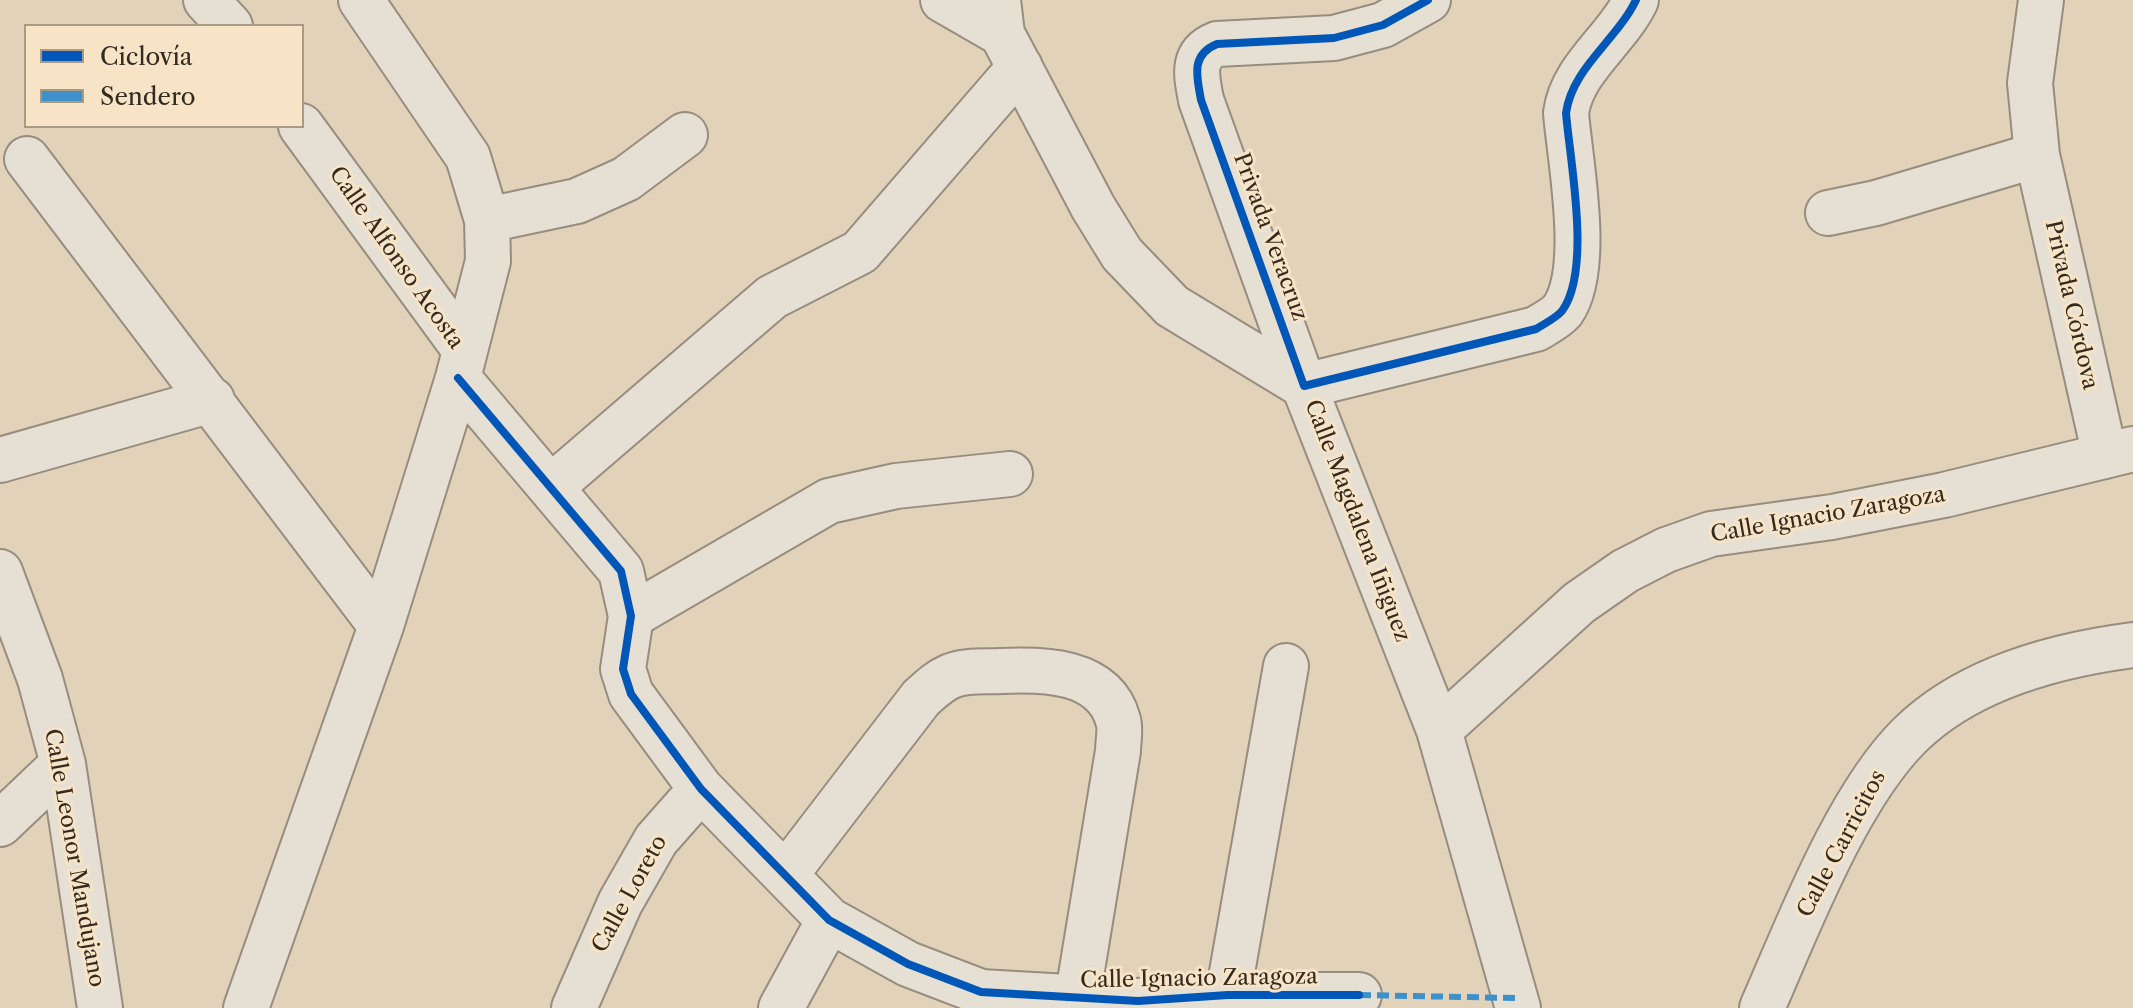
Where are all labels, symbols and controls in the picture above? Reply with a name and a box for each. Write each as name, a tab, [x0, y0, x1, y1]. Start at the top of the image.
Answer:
legend	[24, 24, 304, 128]
text: Ciclovía	[100, 42, 193, 71]
text: Sendero	[100, 82, 195, 111]
street label: Privada Veracruz	[1227, 149, 1313, 325]
street label: Calle Alfonso Acosta	[323, 162, 469, 354]
street label: Privada Córdova	[2039, 218, 2103, 392]
street label: Calle Magdalena Iñiguez	[1299, 396, 1415, 646]
street label: Calle Ignacio Zaragoza	[1709, 481, 1947, 549]
street label: Calle Leonor Mandujano	[38, 727, 110, 989]
street label: Calle Carricitos	[1792, 766, 1892, 922]
street label: Calle Loreto	[587, 831, 673, 957]
street label: Calle Ignacio Zaragoza	[1080, 964, 1318, 994]

